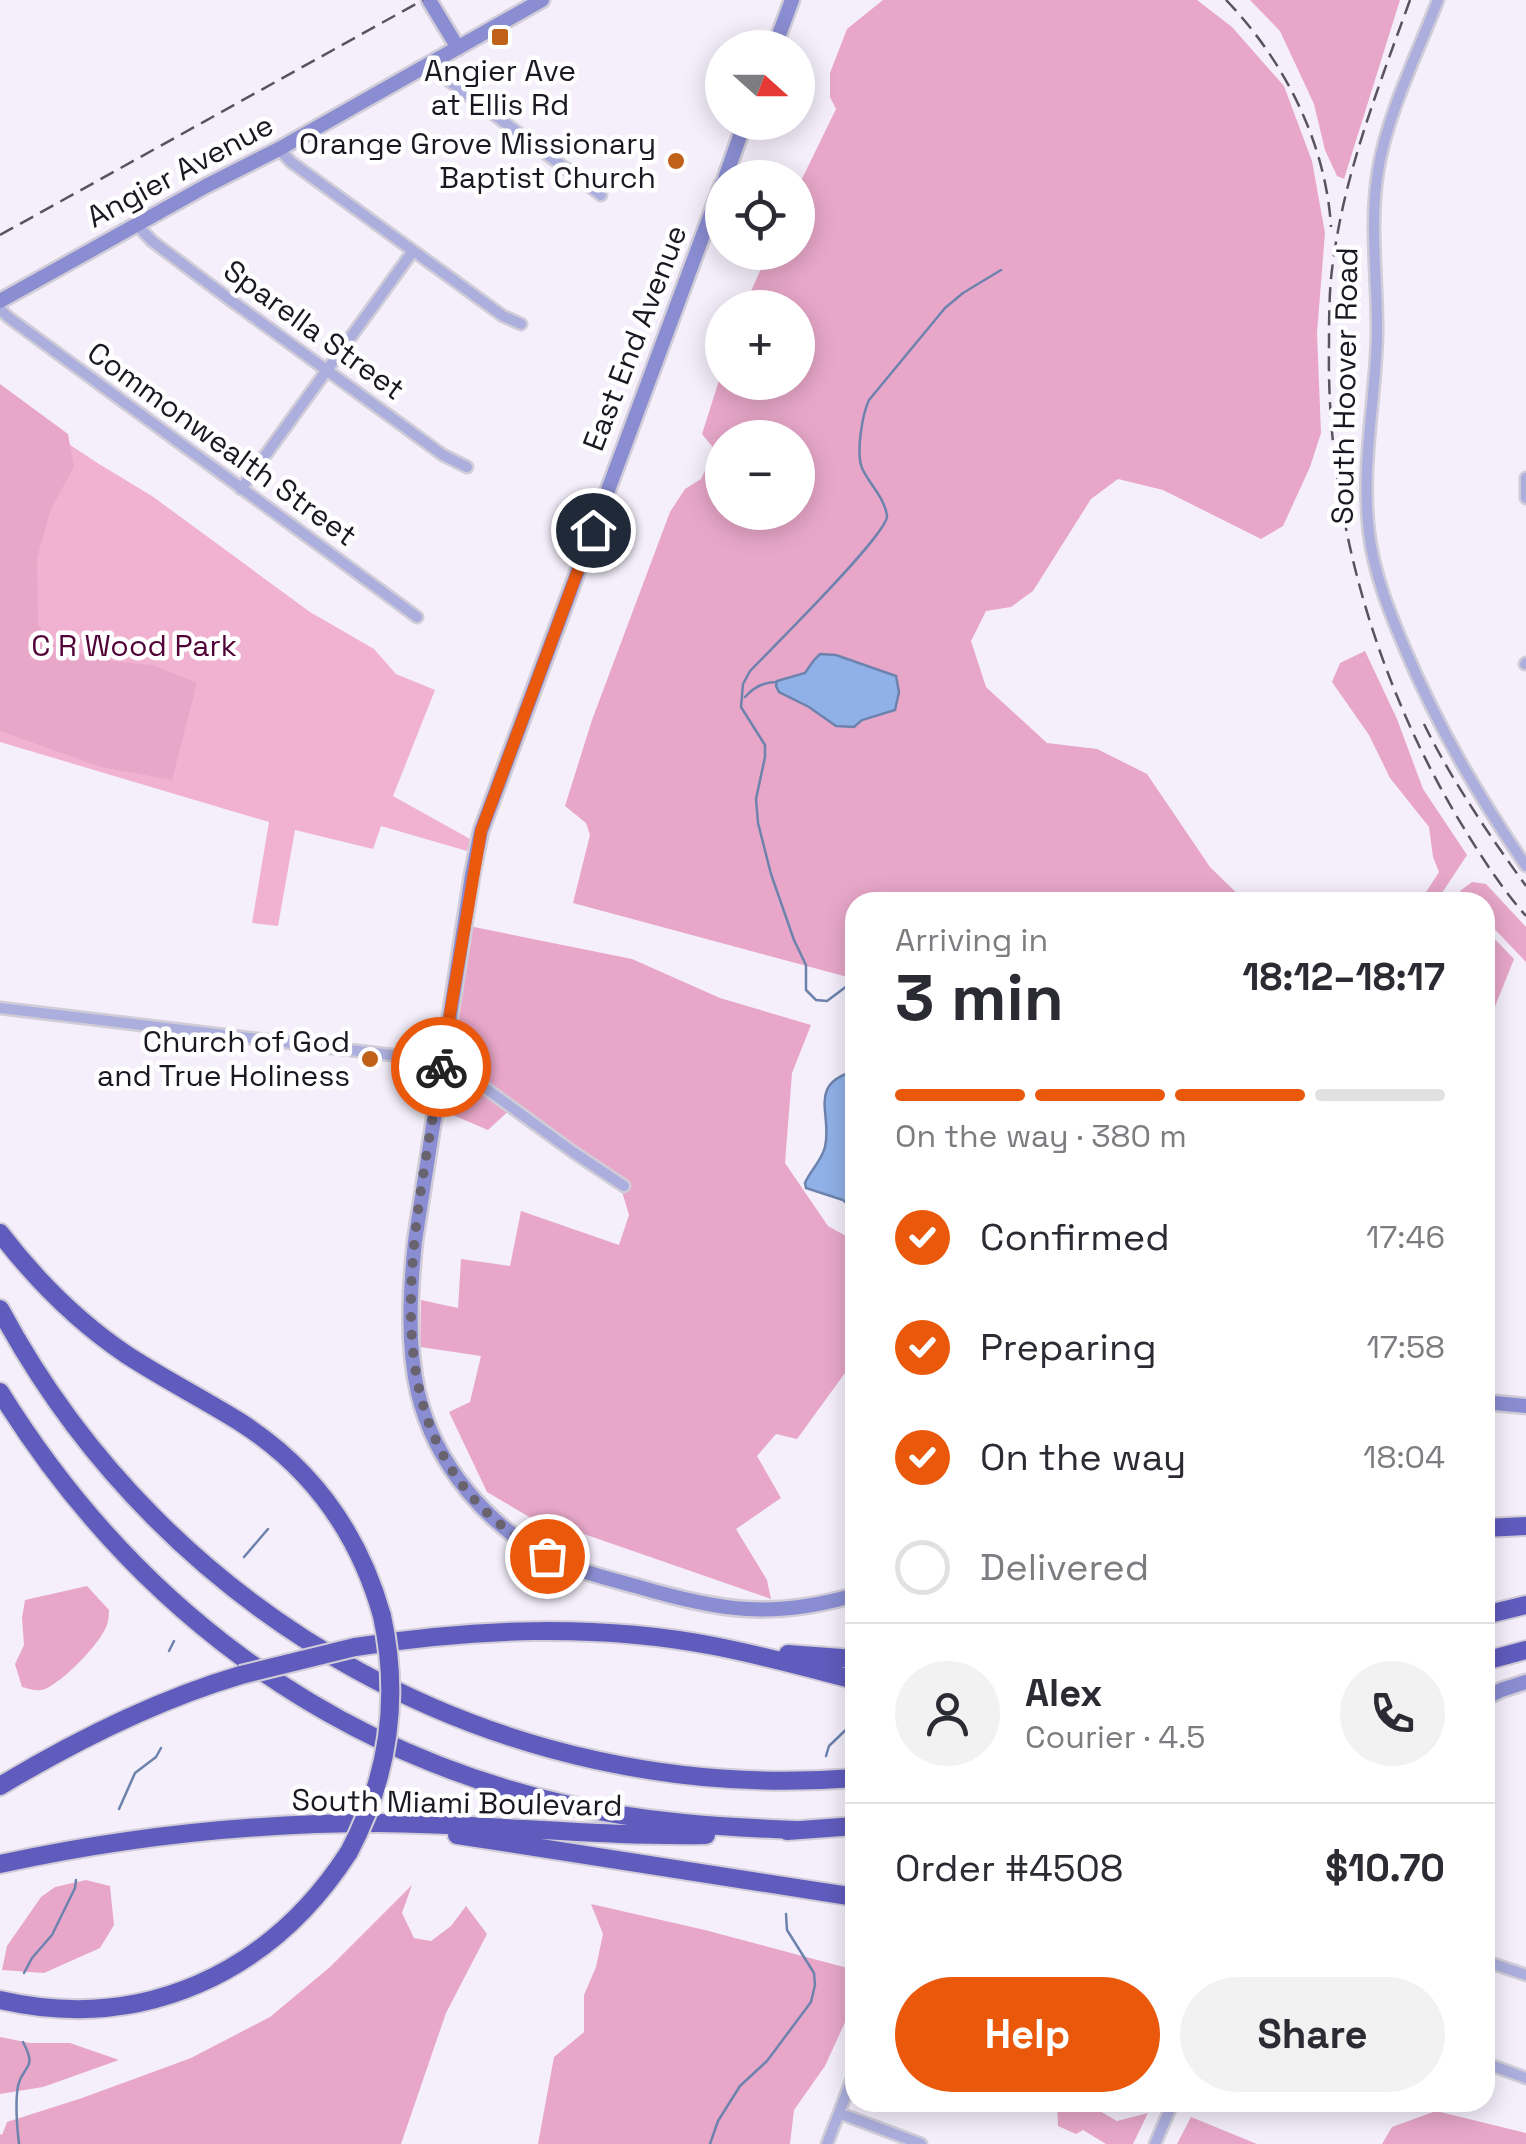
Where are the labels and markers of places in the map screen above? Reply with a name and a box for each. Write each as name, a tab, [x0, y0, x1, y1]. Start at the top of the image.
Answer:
marker: Angier Ave at Ellis Rd	[489, 26, 511, 48]
place label: Angier Ave at Ellis Rd	[424, 51, 576, 124]
place label: Orange Grove Missionary Baptist Church	[299, 124, 656, 197]
marker: Orange Grove Missionary Baptist Church	[665, 150, 687, 172]
pin	[551, 488, 636, 573]
place label: Church of God and True Holiness	[97, 1022, 350, 1095]
marker: Church of God and True Holiness	[359, 1048, 381, 1070]
pin	[505, 1514, 590, 1599]

